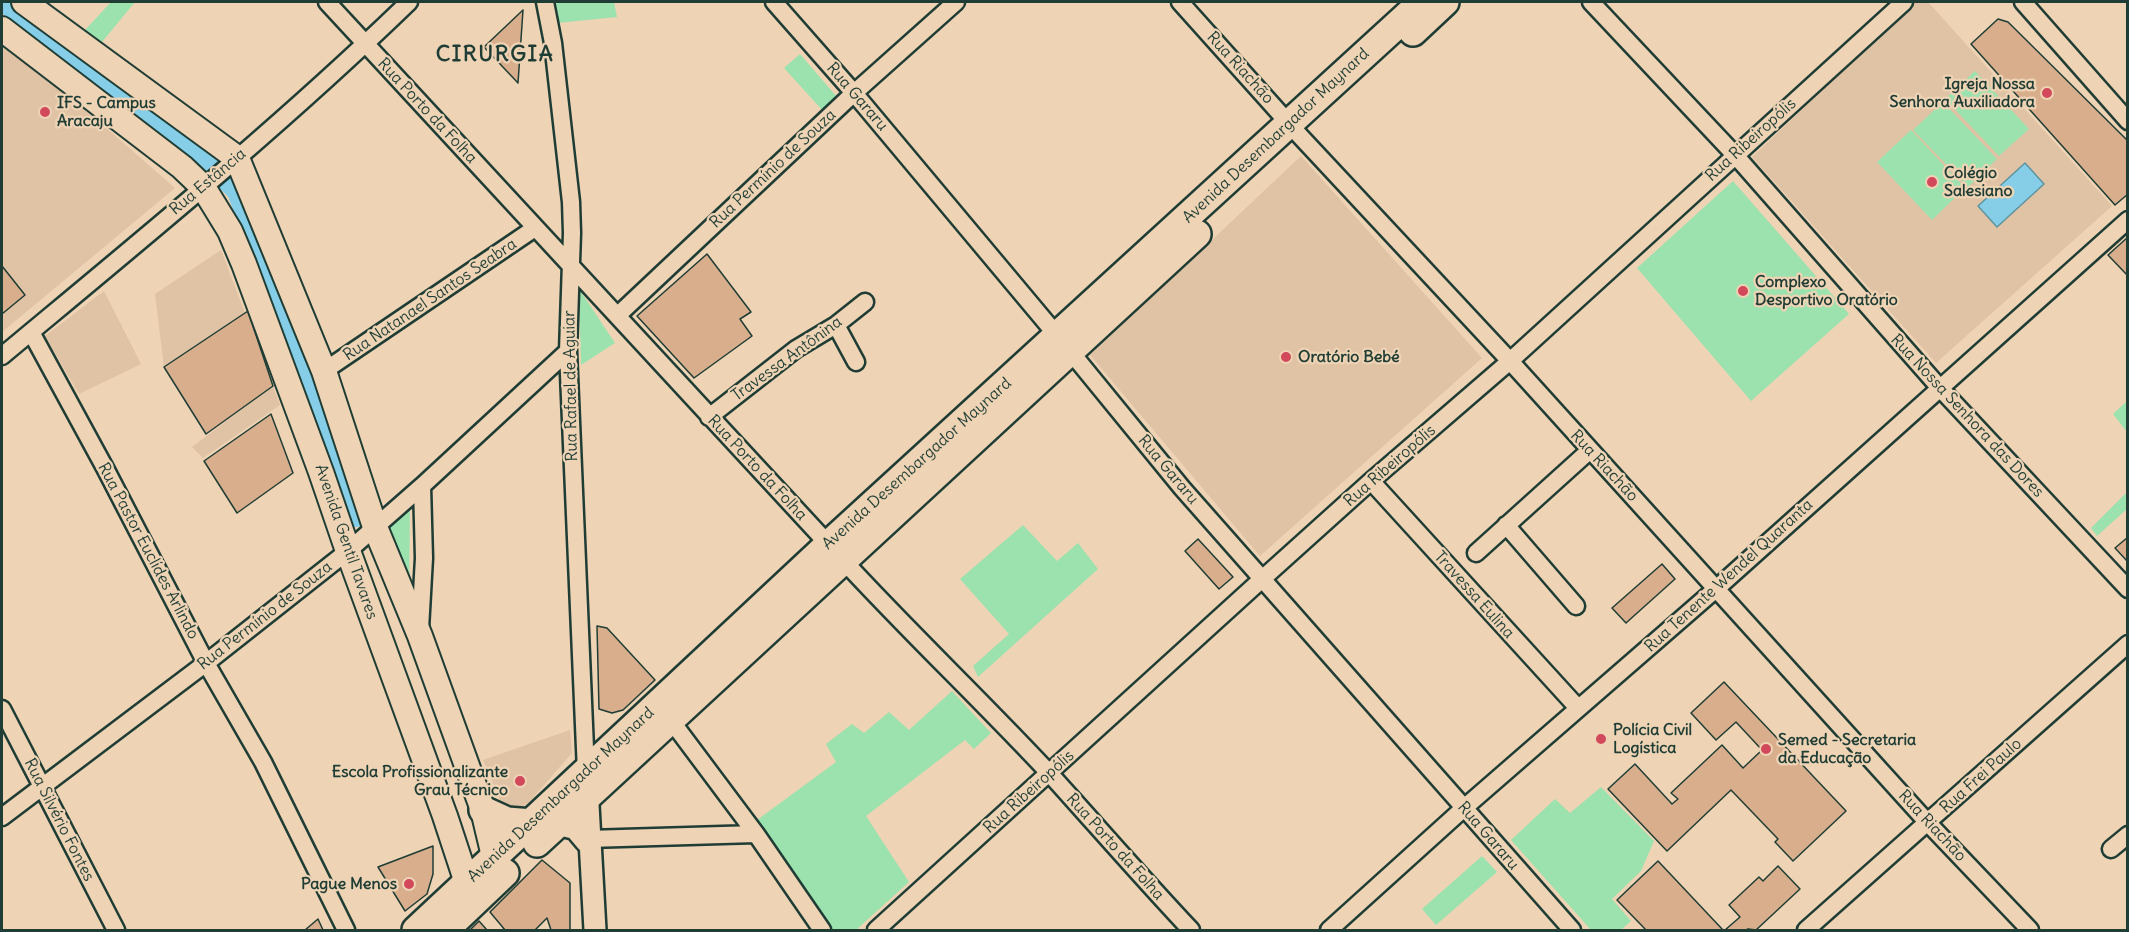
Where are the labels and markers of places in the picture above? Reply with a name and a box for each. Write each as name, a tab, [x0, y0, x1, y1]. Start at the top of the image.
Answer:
place label: Igreja Nossa Senhora Auxiliadora	[1889, 74, 2035, 112]
marker: Igreja Nossa Senhora Auxiliadora	[2040, 86, 2054, 100]
place label: IFS - Campus Aracaju	[57, 93, 156, 131]
marker: IFS - Campus Aracaju	[38, 105, 52, 119]
place label: Colégio Salesiano	[1944, 163, 2012, 201]
marker: Colégio Salesiano	[1925, 175, 1939, 189]
place label: Complexo Desportivo Oratório	[1755, 272, 1898, 310]
marker: Complexo Desportivo Oratório	[1736, 284, 1750, 298]
place label: Oratório Bebé	[1298, 347, 1400, 367]
marker: Oratório Bebé	[1279, 350, 1293, 364]
place label: Polícia Civil Logística	[1613, 720, 1692, 758]
place label: Semed - Secretaria da Educação	[1778, 730, 1916, 768]
marker: Polícia Civil Logística	[1594, 732, 1608, 746]
marker: Semed - Secretaria da Educação	[1759, 742, 1773, 756]
place label: Escola Profissionalizante Grau Técnico	[332, 762, 508, 800]
marker: Escola Profissionalizante Grau Técnico	[513, 774, 527, 788]
place label: Pague Menos	[301, 874, 397, 894]
marker: Pague Menos	[402, 877, 416, 891]

